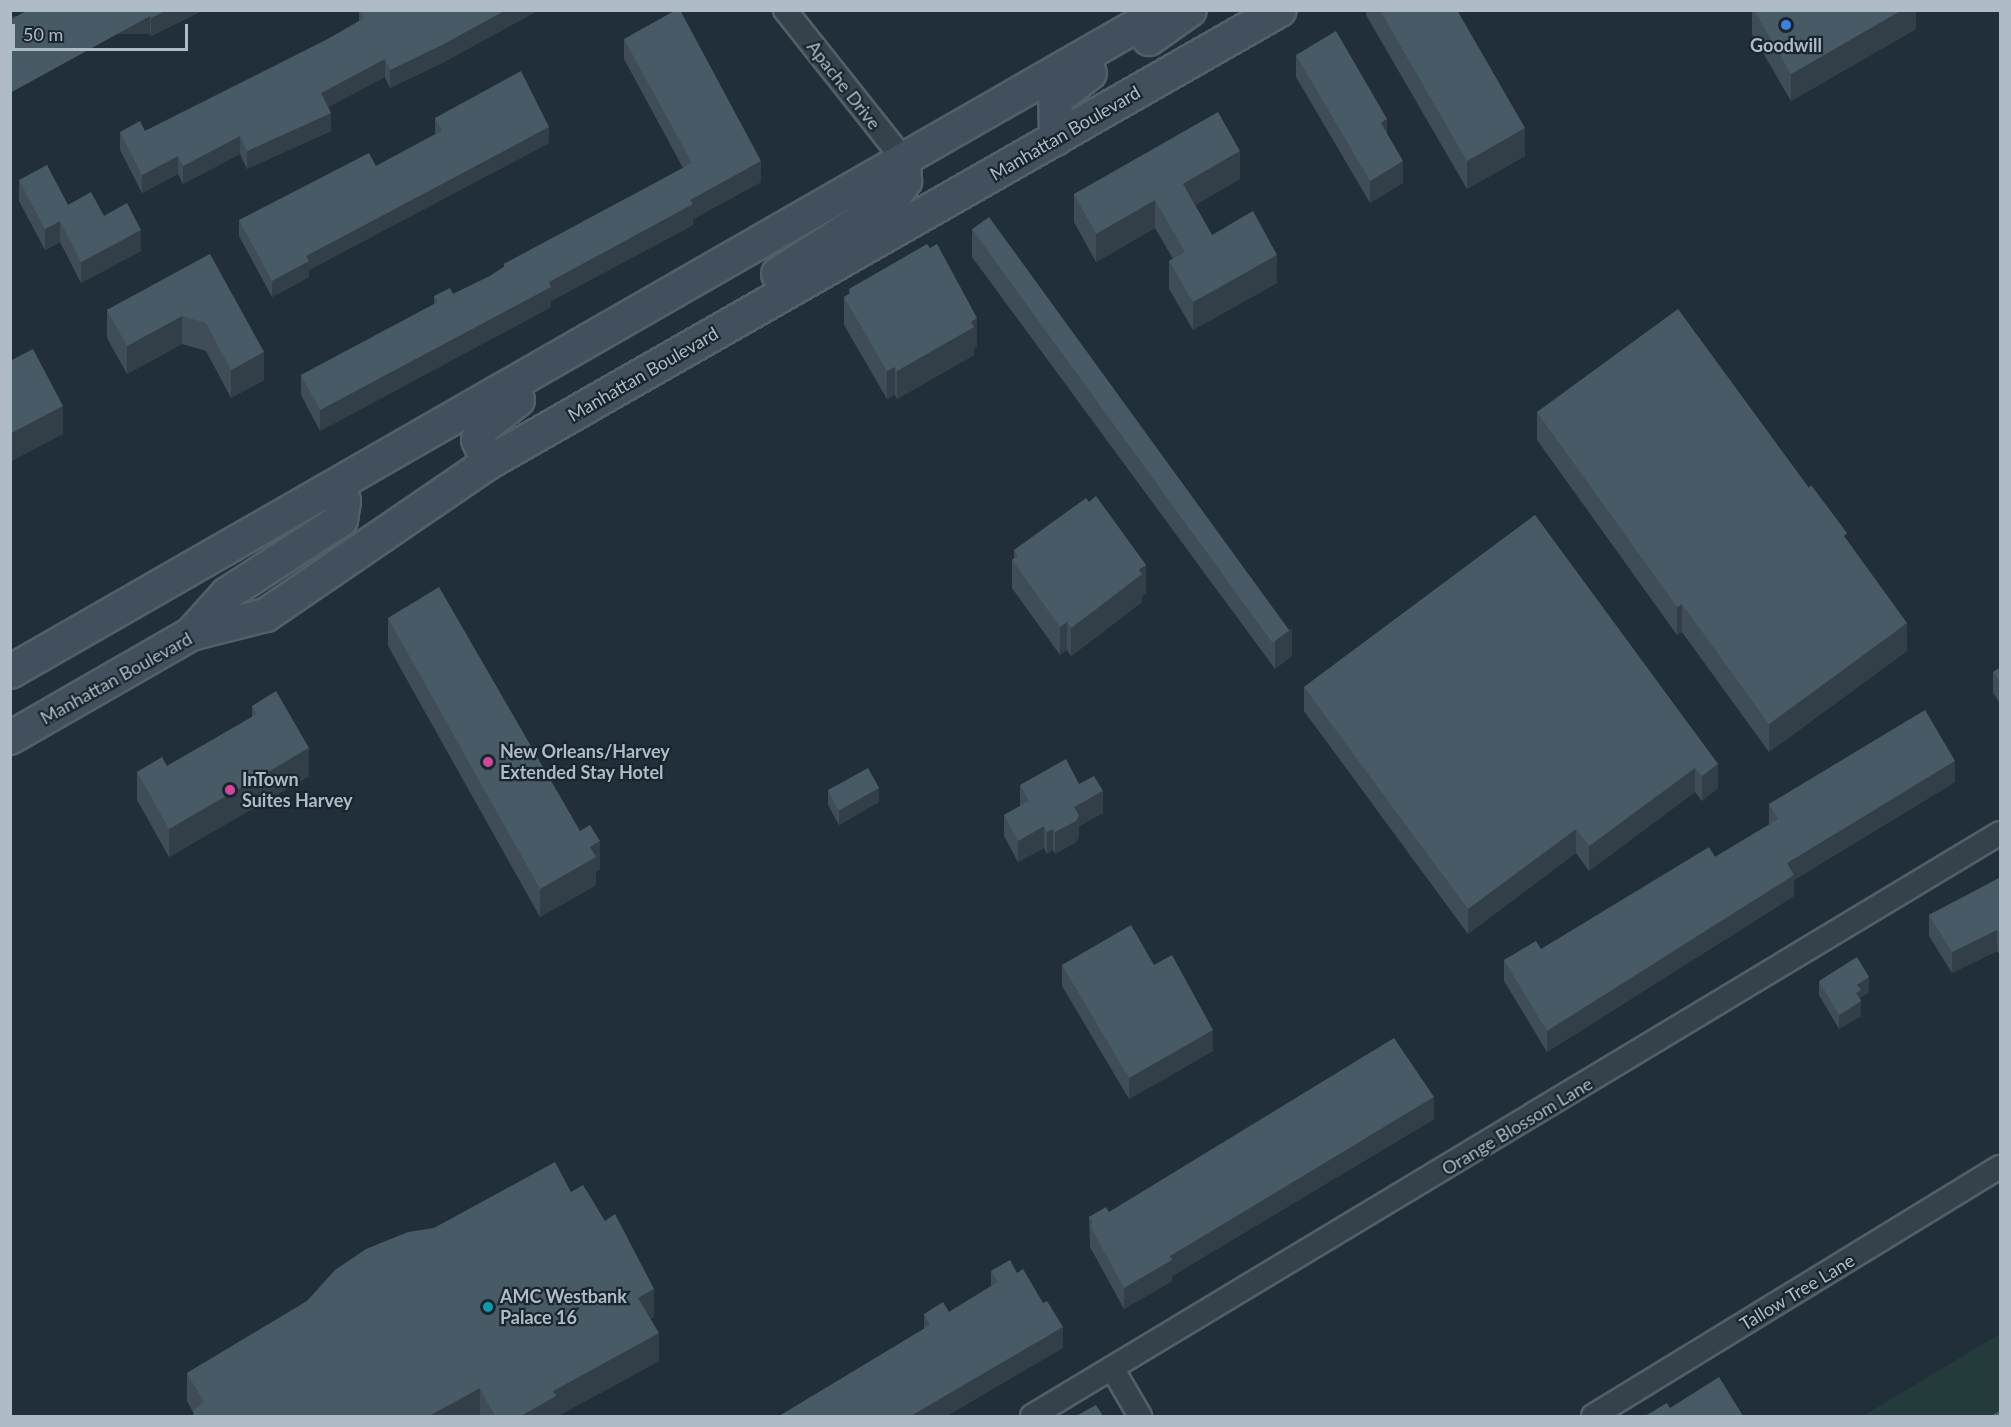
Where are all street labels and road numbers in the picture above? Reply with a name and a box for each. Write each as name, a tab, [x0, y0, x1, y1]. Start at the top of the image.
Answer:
street label: Apache Drive	[803, 36, 885, 134]
street label: Manhattan Boulevard	[986, 81, 1144, 185]
street label: Manhattan Boulevard	[564, 322, 722, 426]
street label: Manhattan Boulevard	[37, 627, 195, 729]
street label: Orange Blossom Lane	[1438, 1072, 1596, 1180]
street label: Tallow Tree Lane	[1735, 1249, 1859, 1335]

